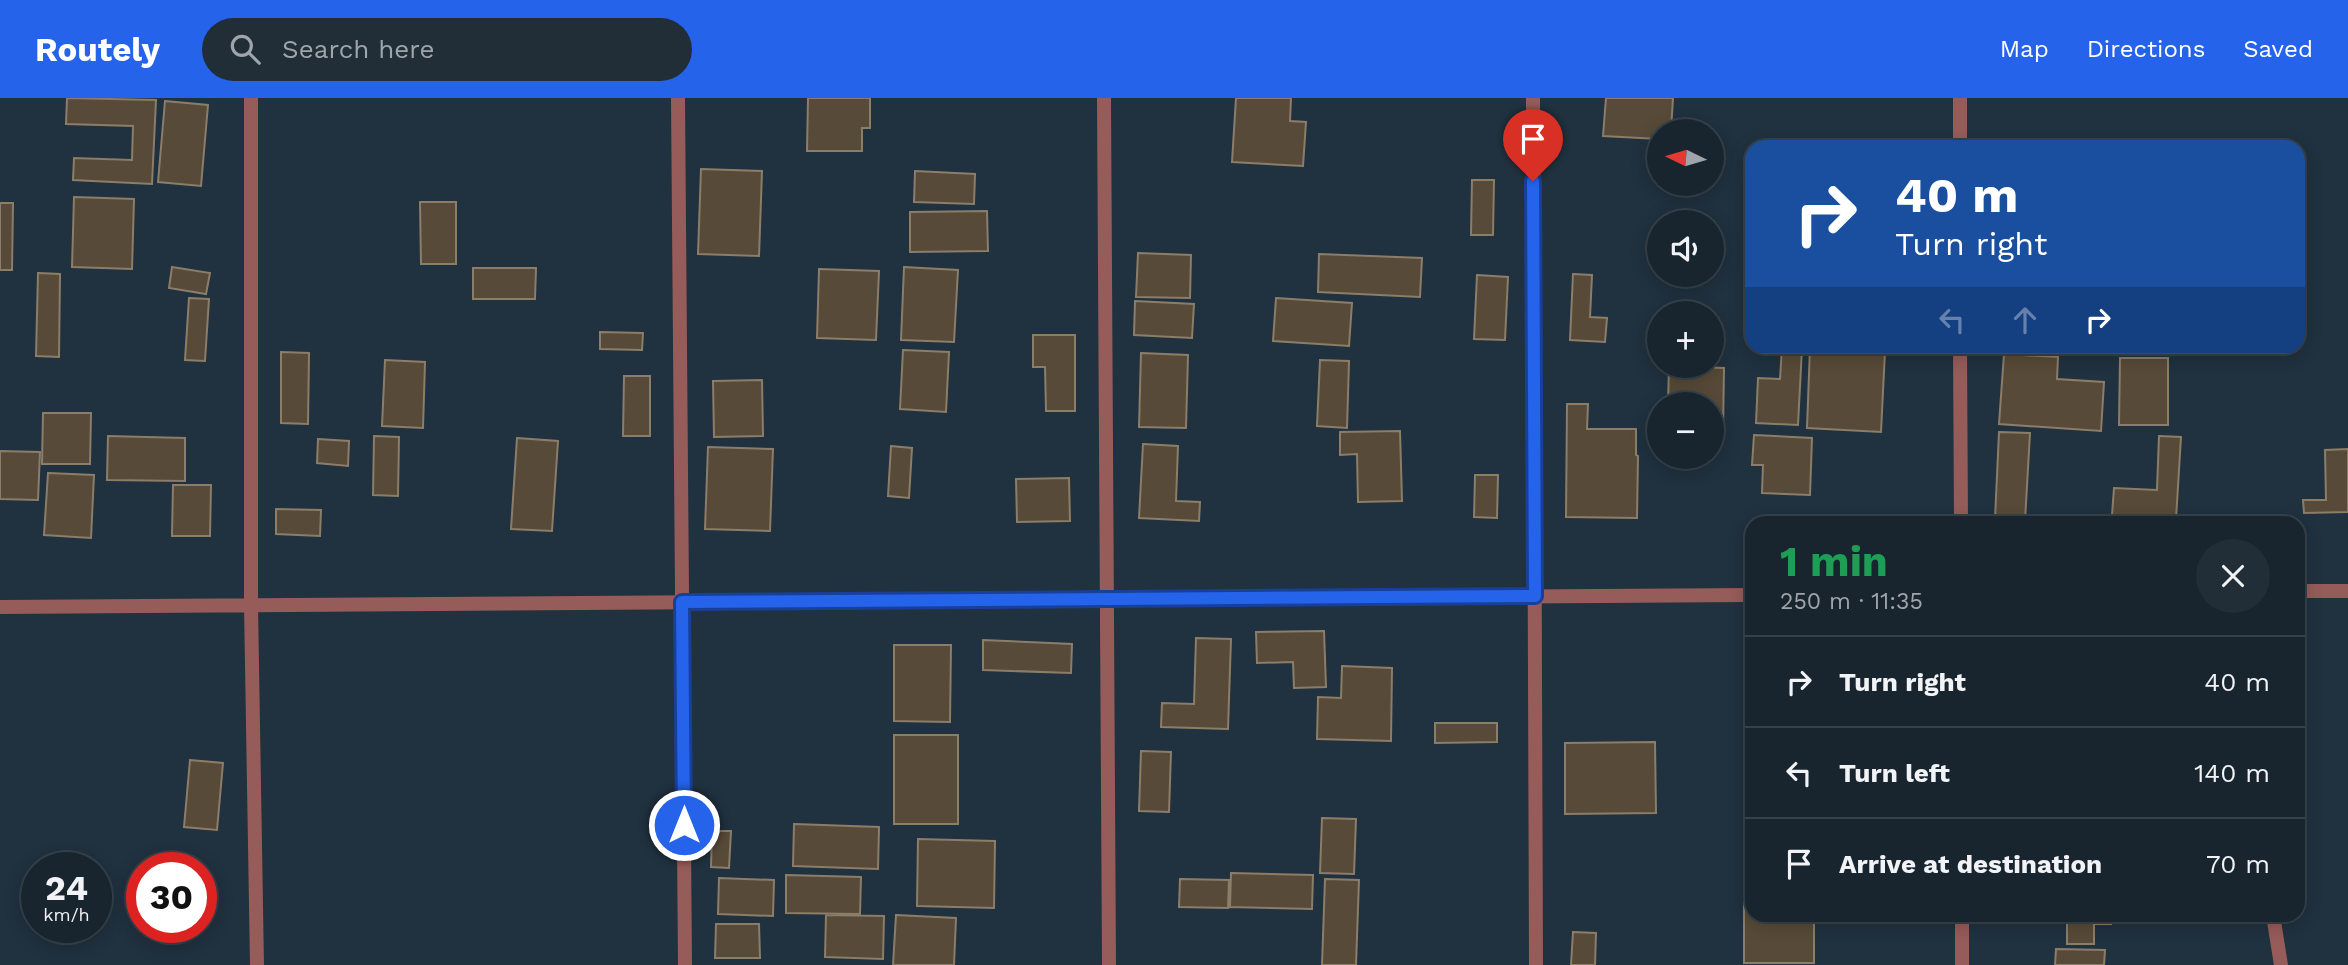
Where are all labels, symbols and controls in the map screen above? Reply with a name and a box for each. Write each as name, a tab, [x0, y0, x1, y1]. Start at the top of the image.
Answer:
search box	[202, 18, 692, 81]
text: Routely	[35, 30, 160, 69]
icon: search	[226, 30, 264, 68]
text: Search here	[282, 34, 434, 64]
text: Map	[2000, 35, 2049, 63]
text: Directions	[2087, 35, 2205, 63]
text: Saved	[2243, 35, 2313, 63]
pin	[1503, 109, 1563, 181]
north arrow	[1647, 119, 1724, 196]
map controls	[1647, 119, 1724, 469]
icon: arrive	[1514, 120, 1552, 158]
text: 40 m	[1895, 166, 2018, 224]
icon: right	[1780, 168, 1871, 259]
button: sound	[1647, 210, 1724, 287]
text: Turn right	[1895, 225, 2047, 263]
button: +	[1647, 301, 1724, 378]
icon: left	[1933, 301, 1971, 339]
icon: ahead	[2006, 301, 2044, 339]
icon: right	[2079, 301, 2117, 339]
button: −	[1647, 392, 1724, 469]
text: 1 min	[1780, 537, 1888, 586]
button: close	[2196, 539, 2270, 613]
text: 250 m · 11:35	[1780, 588, 1923, 615]
icon: right	[1780, 663, 1818, 701]
text: Turn right	[1839, 667, 1966, 697]
text: 40 m	[2204, 667, 2270, 697]
icon: left	[1780, 754, 1818, 792]
text: Turn left	[1839, 758, 1950, 788]
text: 140 m	[2194, 758, 2270, 788]
position arrow	[647, 788, 721, 862]
icon: arrive	[1780, 845, 1818, 883]
text: Arrive at destination	[1839, 849, 2102, 879]
text: 70 m	[2206, 849, 2270, 879]
speed limit sign: 30	[126, 852, 217, 943]
text: 24	[45, 867, 88, 909]
text: km/h	[43, 904, 90, 925]

